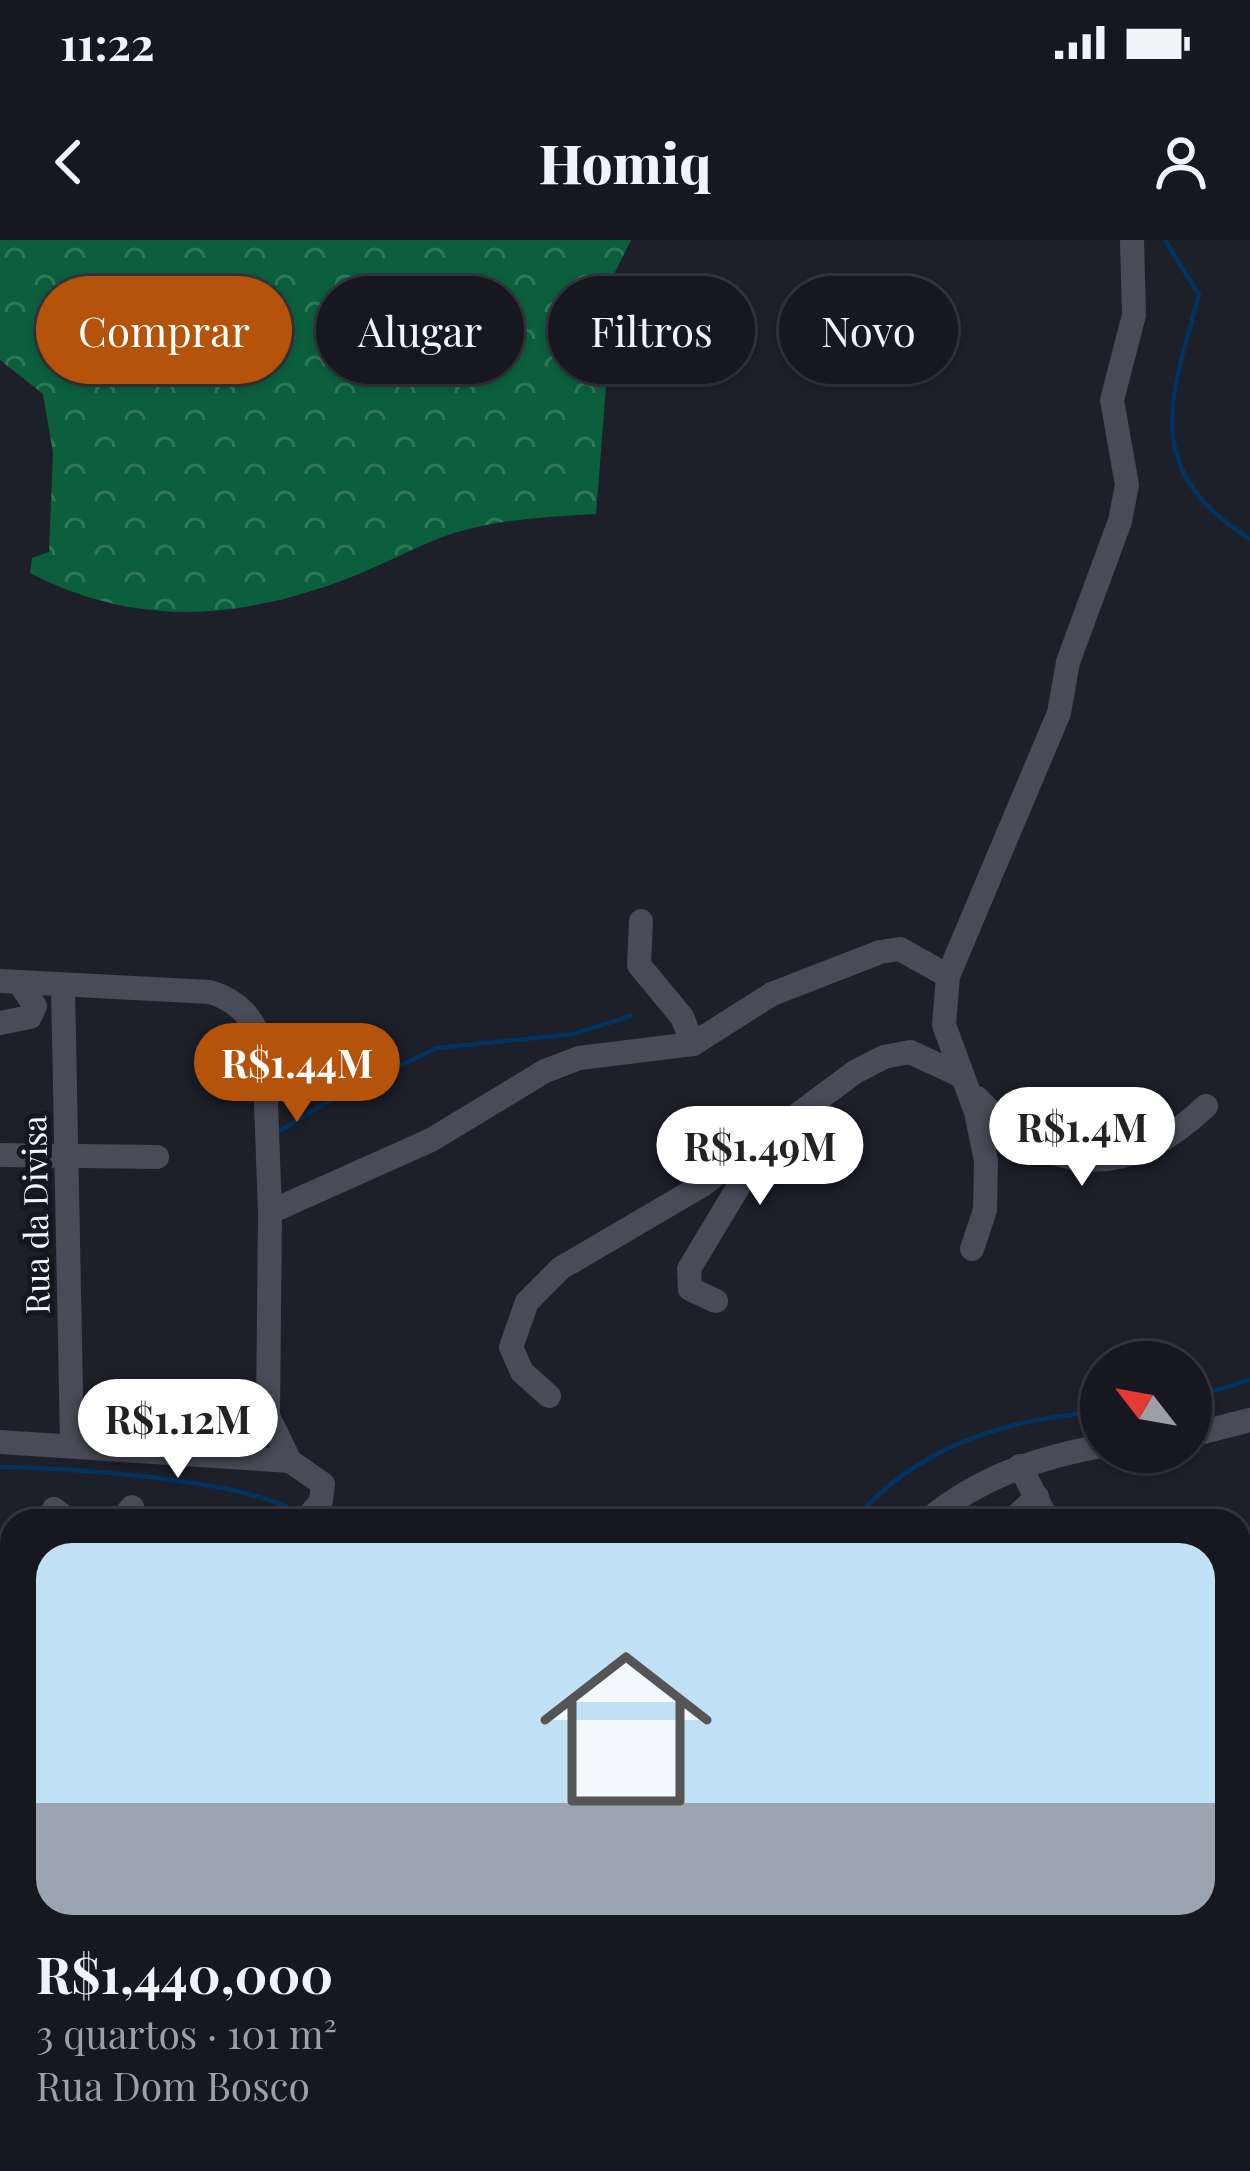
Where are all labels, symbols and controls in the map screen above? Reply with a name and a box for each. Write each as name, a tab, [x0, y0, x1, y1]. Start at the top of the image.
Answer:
text: 11:22	[60, 12, 155, 72]
text: Homiq	[539, 126, 711, 198]
icon: back	[36, 129, 102, 195]
icon: person	[1148, 129, 1214, 195]
chip: Comprar	[36, 276, 292, 384]
chip: Alugar	[316, 276, 524, 384]
chip: Filtros	[548, 276, 755, 384]
chip: Novo	[779, 276, 958, 384]
pin: R$1.44M	[186, 1023, 408, 1125]
text: R$1.44M	[221, 1036, 373, 1088]
pin: R$1.4M	[984, 1087, 1180, 1189]
text: R$1.4M	[1016, 1100, 1148, 1152]
pin: R$1.49M	[649, 1106, 871, 1208]
street label: Rua da Divisa	[10, 1115, 58, 1315]
text: R$1.49M	[683, 1119, 837, 1171]
north arrow	[1080, 1341, 1212, 1473]
map controls	[1080, 1341, 1212, 1473]
pin: R$1.12M	[67, 1379, 289, 1481]
text: R$1.12M	[105, 1392, 251, 1444]
icon: home	[518, 1621, 734, 1837]
text: R$1,440,000	[36, 1939, 333, 2007]
text: 3 quartos · 101 m²	[36, 2007, 337, 2059]
text: Rua Dom Bosco	[36, 2059, 310, 2111]

